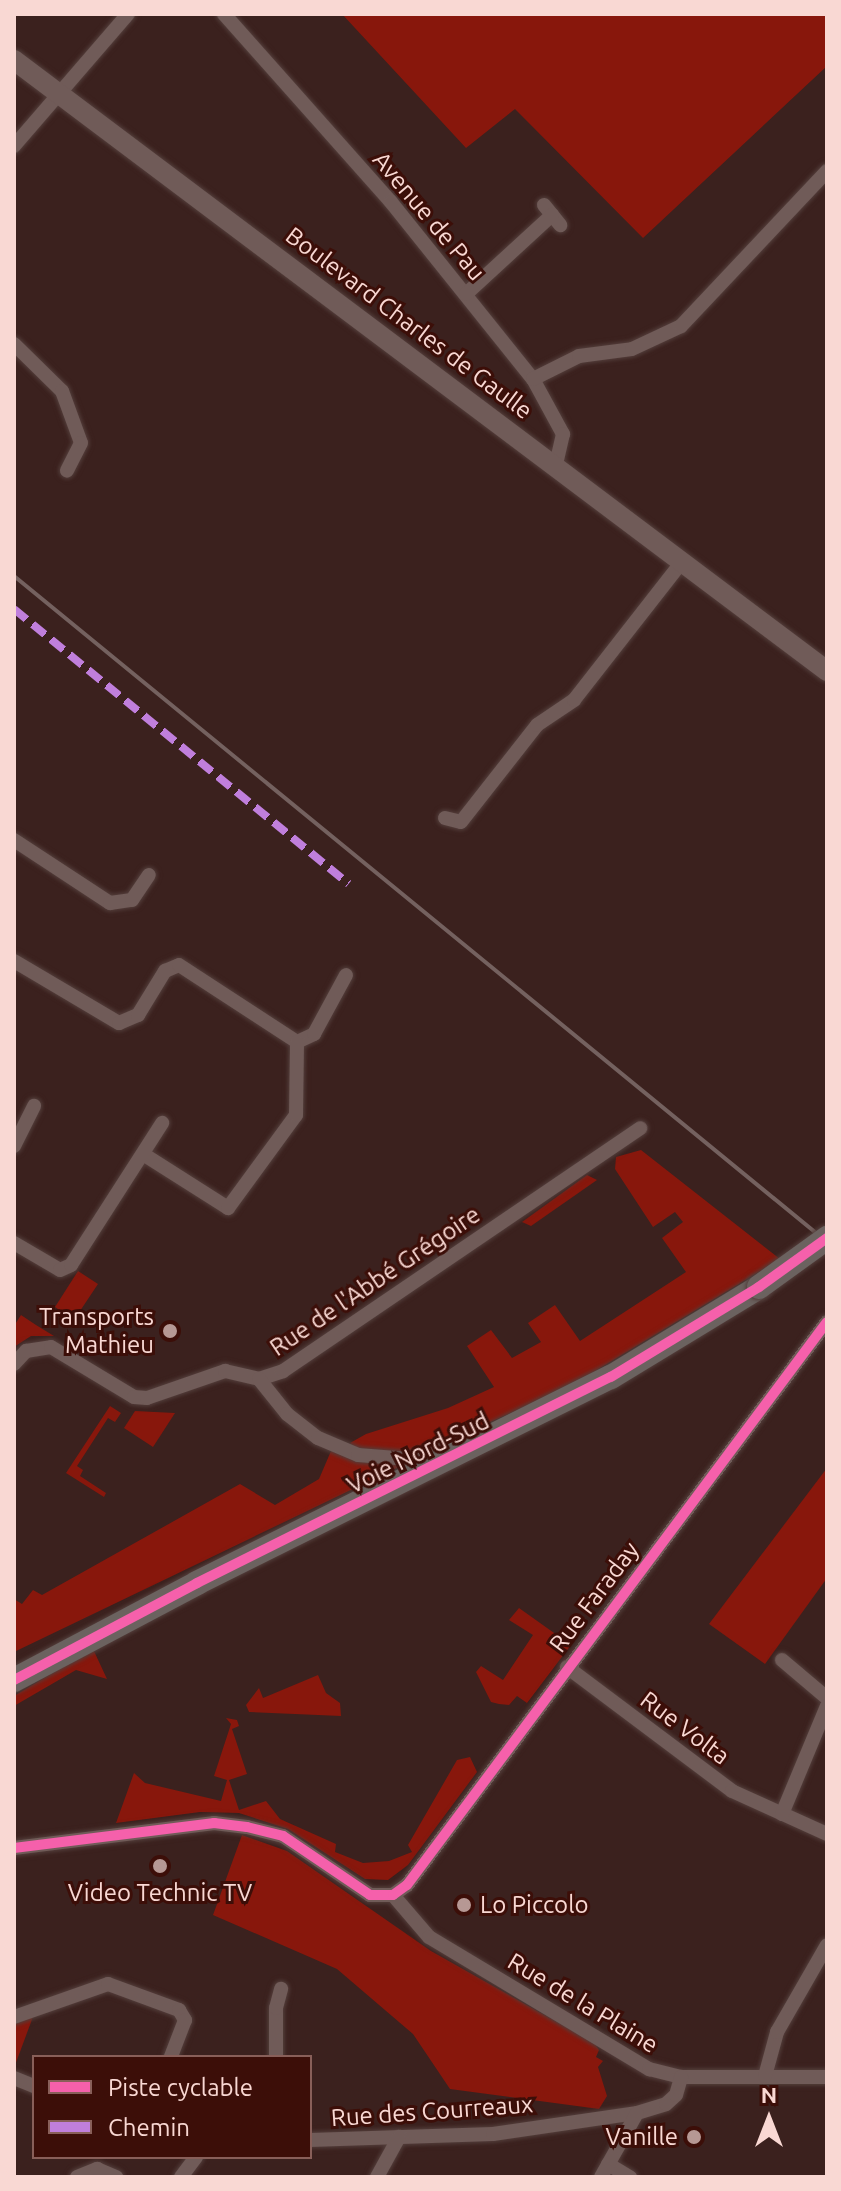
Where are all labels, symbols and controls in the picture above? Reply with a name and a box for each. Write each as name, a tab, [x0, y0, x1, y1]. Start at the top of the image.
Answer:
street label: Avenue de Pau	[367, 146, 491, 286]
street label: Boulevard Charles de Gaulle	[280, 221, 538, 425]
street label: Rue de l'Abbé Grégoire	[264, 1200, 486, 1362]
place label: Transports Mathieu	[39, 1303, 154, 1359]
marker: Transports Mathieu	[161, 1322, 179, 1340]
street label: Voie Nord-Sud	[342, 1406, 494, 1500]
street label: Rue Faraday	[543, 1536, 645, 1658]
street label: Rue Volta	[635, 1685, 735, 1771]
marker: Video Technic TV	[151, 1857, 169, 1875]
place label: Video Technic TV	[68, 1879, 252, 1907]
place label: Lo Piccolo	[480, 1891, 588, 1919]
marker: Lo Piccolo	[455, 1896, 473, 1914]
street label: Rue de la Plaine	[503, 1947, 663, 2059]
legend	[32, 2055, 312, 2159]
text: Piste cyclable	[108, 2074, 253, 2101]
north arrow	[729, 2079, 809, 2159]
text: N	[761, 2082, 777, 2107]
street label: Rue des Courreaux	[330, 2090, 534, 2132]
text: Chemin	[108, 2114, 190, 2141]
place label: Vanille	[605, 2123, 678, 2151]
marker: Vanille	[685, 2128, 703, 2146]

